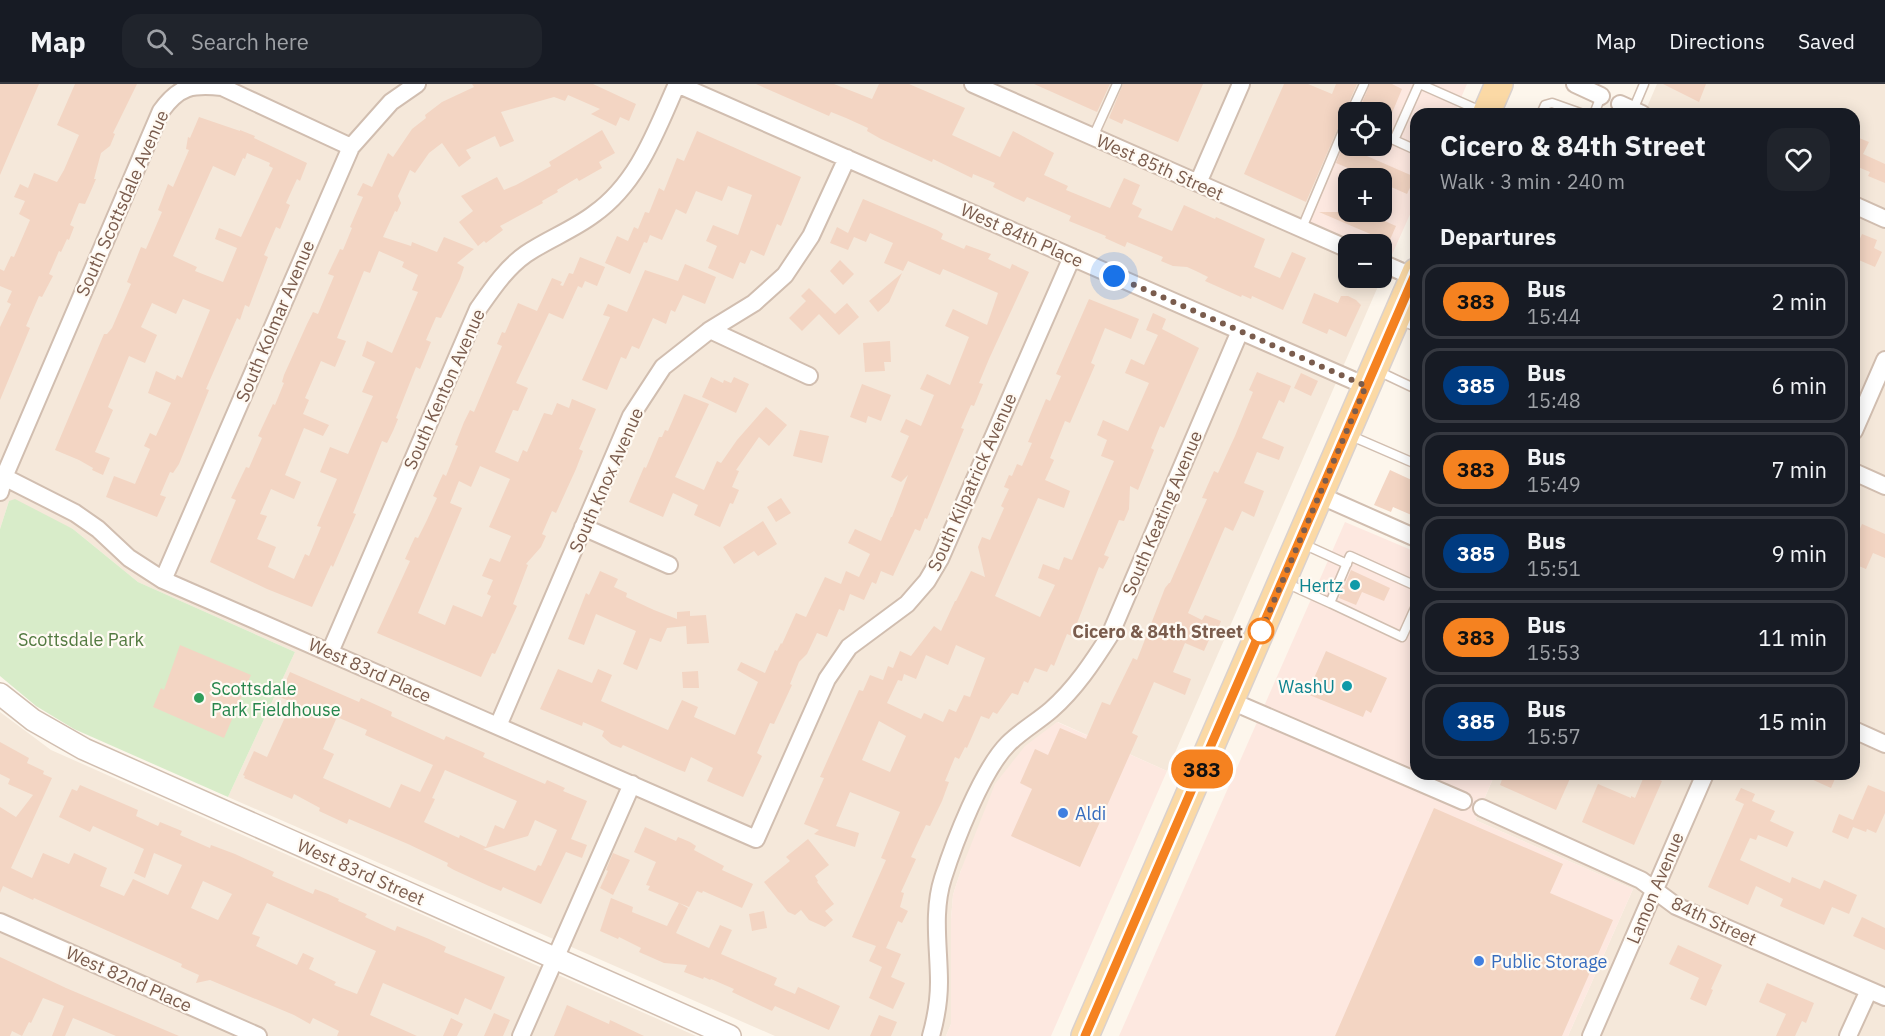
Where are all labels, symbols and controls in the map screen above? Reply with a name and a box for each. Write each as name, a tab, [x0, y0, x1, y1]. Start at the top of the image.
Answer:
search box	[122, 14, 542, 68]
text: Map	[30, 23, 86, 60]
icon: search	[143, 25, 176, 58]
text: Search here	[191, 27, 309, 56]
text: Map	[1596, 27, 1636, 55]
text: Directions	[1669, 27, 1765, 55]
text: Saved	[1798, 27, 1855, 55]
map controls	[1338, 102, 1392, 288]
button: locate	[1338, 102, 1392, 156]
street label: South Scottsdale Avenue	[71, 106, 174, 300]
text: Cicero & 84th Street	[1440, 127, 1706, 164]
button: heart	[1767, 128, 1830, 191]
street label: West 85th Street	[1093, 129, 1227, 205]
button: +	[1338, 168, 1392, 222]
text: Walk · 3 min · 240 m	[1440, 168, 1625, 195]
street label: West 84th Place	[957, 198, 1087, 272]
text: Departures	[1440, 222, 1556, 251]
button: −	[1338, 234, 1392, 288]
street label: South Kolmar Avenue	[230, 236, 320, 405]
your location	[1099, 261, 1129, 291]
text: Bus	[1527, 274, 1566, 303]
text: 383	[1457, 287, 1495, 315]
text: 2 min	[1771, 287, 1827, 316]
text: 15:44	[1527, 303, 1581, 330]
street label: South Kenton Avenue	[398, 305, 490, 473]
text: Bus	[1527, 358, 1566, 387]
text: 385	[1457, 371, 1495, 399]
text: 6 min	[1771, 371, 1827, 400]
text: 15:48	[1527, 387, 1581, 414]
street label: South Kilpatrick Avenue	[922, 389, 1022, 575]
street label: South Knox Avenue	[564, 404, 648, 556]
street label: South Keating Avenue	[1117, 427, 1207, 599]
text: Bus	[1527, 442, 1566, 471]
text: 383	[1457, 455, 1495, 483]
text: 7 min	[1771, 455, 1827, 484]
text: 15:49	[1527, 471, 1581, 498]
text: Bus	[1527, 526, 1566, 555]
text: 385	[1457, 539, 1495, 567]
text: 9 min	[1771, 539, 1827, 568]
text: 15:51	[1527, 555, 1581, 582]
place label: Hertz	[1299, 574, 1343, 597]
marker: Hertz	[1348, 578, 1362, 592]
text: Bus	[1527, 610, 1566, 639]
marker: Cicero & 84th Street	[1248, 618, 1274, 644]
place label: Cicero & 84th Street	[1072, 620, 1243, 643]
text: 383	[1457, 623, 1495, 651]
text: 11 min	[1758, 623, 1827, 652]
park label: Scottsdale Park	[18, 628, 145, 651]
street label: West 83rd Place	[305, 633, 435, 707]
text: 15:53	[1527, 639, 1581, 666]
place label: WashU	[1278, 675, 1335, 698]
place label: Scottsdale Park Fieldhouse	[211, 677, 341, 721]
marker: WashU	[1340, 679, 1354, 693]
marker: Scottsdale Park Fieldhouse	[192, 691, 206, 705]
text: Bus	[1527, 694, 1566, 723]
text: 385	[1457, 707, 1495, 735]
text: 15 min	[1758, 707, 1827, 736]
text: 15:57	[1527, 723, 1581, 750]
line badge: 383	[1168, 750, 1236, 788]
text: 383	[1183, 755, 1221, 783]
place label: Aldi	[1075, 802, 1106, 825]
marker: Aldi	[1056, 806, 1070, 820]
street label: Lamon Avenue	[1621, 829, 1689, 947]
street label: West 83rd Street	[294, 834, 428, 910]
street label: 84th Street	[1668, 891, 1760, 951]
street label: West 82nd Place	[62, 941, 196, 1017]
place label: Public Storage	[1491, 950, 1608, 973]
marker: Public Storage	[1472, 954, 1486, 968]

